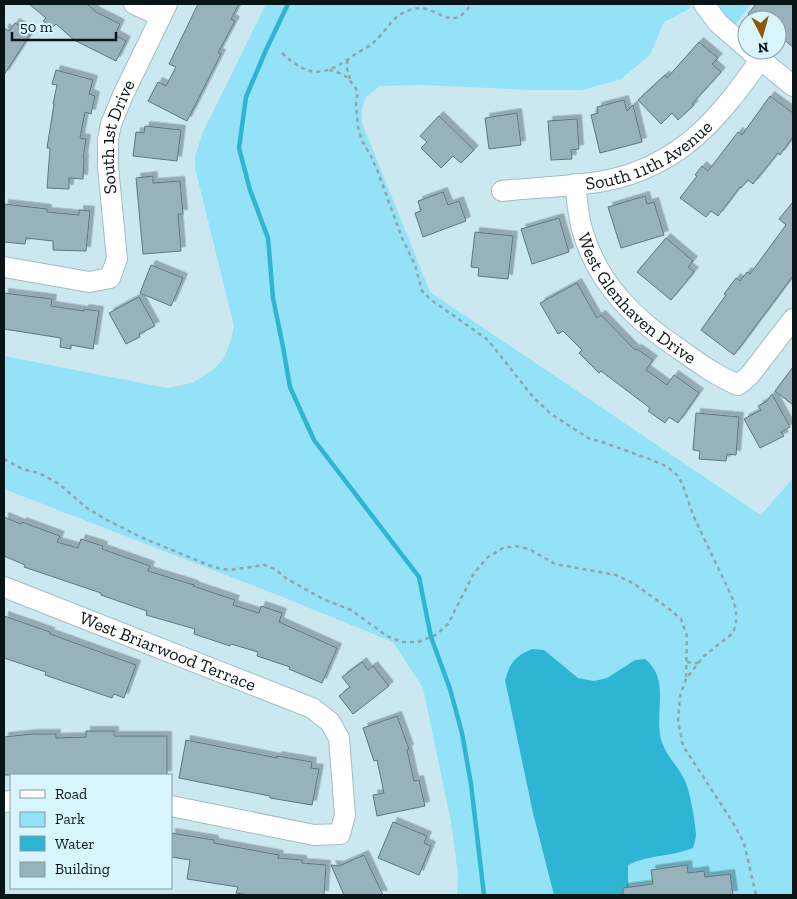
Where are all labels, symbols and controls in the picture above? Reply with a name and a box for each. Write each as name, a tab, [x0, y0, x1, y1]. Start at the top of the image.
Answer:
scale bar	[12, 10, 116, 42]
north arrow	[737, 10, 787, 60]
text: 50 m	[20, 18, 53, 36]
text: N	[757, 38, 769, 56]
street label: South 1st Drive	[97, 76, 140, 195]
street label: South 11th Avenue	[584, 116, 717, 195]
street label: West Glenhaven Drive	[573, 230, 701, 369]
street label: West Briarwood Terrace	[76, 607, 259, 696]
legend	[10, 774, 172, 889]
text: Road	[55, 785, 88, 803]
text: Park	[55, 810, 85, 828]
text: Water	[55, 835, 95, 853]
text: Building	[55, 860, 110, 878]

